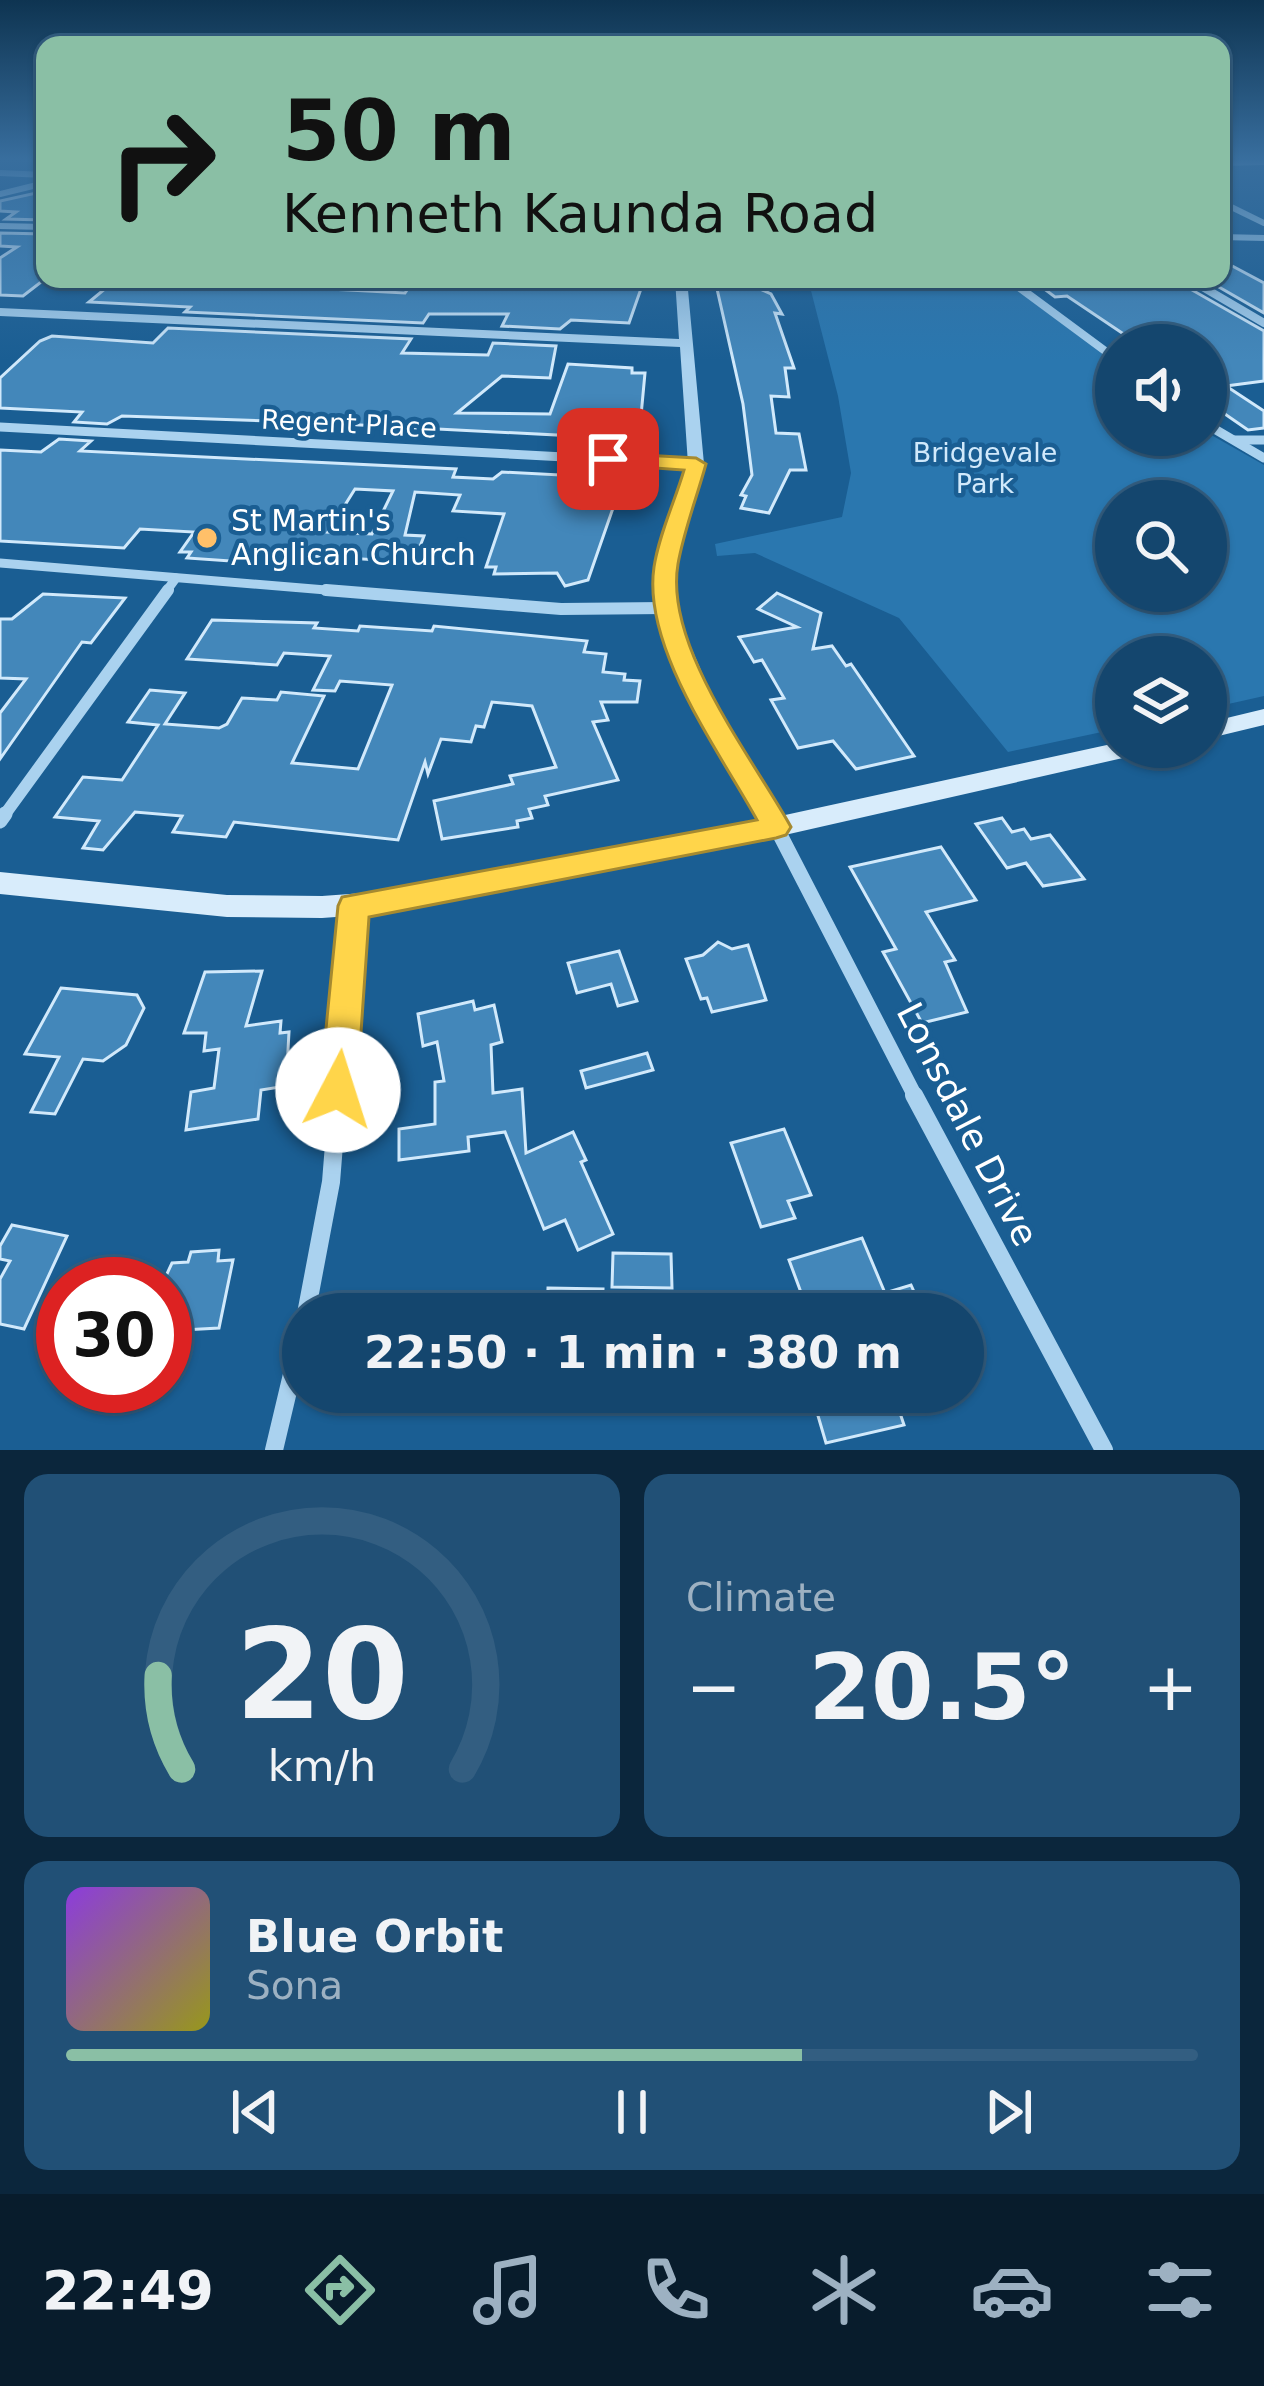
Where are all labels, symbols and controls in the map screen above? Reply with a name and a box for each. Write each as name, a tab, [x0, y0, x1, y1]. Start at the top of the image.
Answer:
text: 50 m	[282, 82, 516, 180]
icon: right	[84, 84, 240, 240]
text: Kenneth Kaunda Road	[282, 182, 878, 245]
map controls	[1095, 324, 1227, 768]
button: sound	[1095, 324, 1227, 456]
street label: Regent Place	[260, 403, 438, 444]
pin	[557, 408, 659, 510]
icon: arrive	[575, 426, 641, 492]
park label: Bridgevale Park	[913, 437, 1057, 499]
button: search	[1095, 480, 1227, 612]
place label: St Martin's Anglican Church	[231, 503, 476, 572]
marker: St Martin's Anglican Church	[194, 525, 220, 551]
button: layers	[1095, 636, 1227, 768]
street label: Lonsdale Drive	[889, 996, 1047, 1253]
position arrow	[275, 1027, 401, 1153]
speed limit sign: 30	[36, 1257, 192, 1413]
text: 22:50 · 1 min · 380 m	[364, 1326, 902, 1379]
text: Climate	[686, 1575, 836, 1620]
text: 20	[235, 1602, 409, 1747]
text: 20.5°	[808, 1635, 1076, 1740]
text: −	[686, 1649, 741, 1726]
text: +	[1143, 1649, 1198, 1726]
text: km/h	[268, 1740, 376, 1790]
text: Blue Orbit	[246, 1910, 504, 1963]
text: Sona	[246, 1963, 343, 2008]
icon: previous	[222, 2079, 288, 2145]
icon: pause	[599, 2079, 665, 2145]
icon: next	[976, 2079, 1042, 2145]
icon: directions	[298, 2248, 382, 2332]
icon: music	[466, 2248, 550, 2332]
icon: phone	[634, 2248, 718, 2332]
icon: climate	[802, 2248, 886, 2332]
icon: car	[970, 2248, 1054, 2332]
icon: filters	[1138, 2248, 1222, 2332]
text: 22:49	[42, 2259, 214, 2322]

